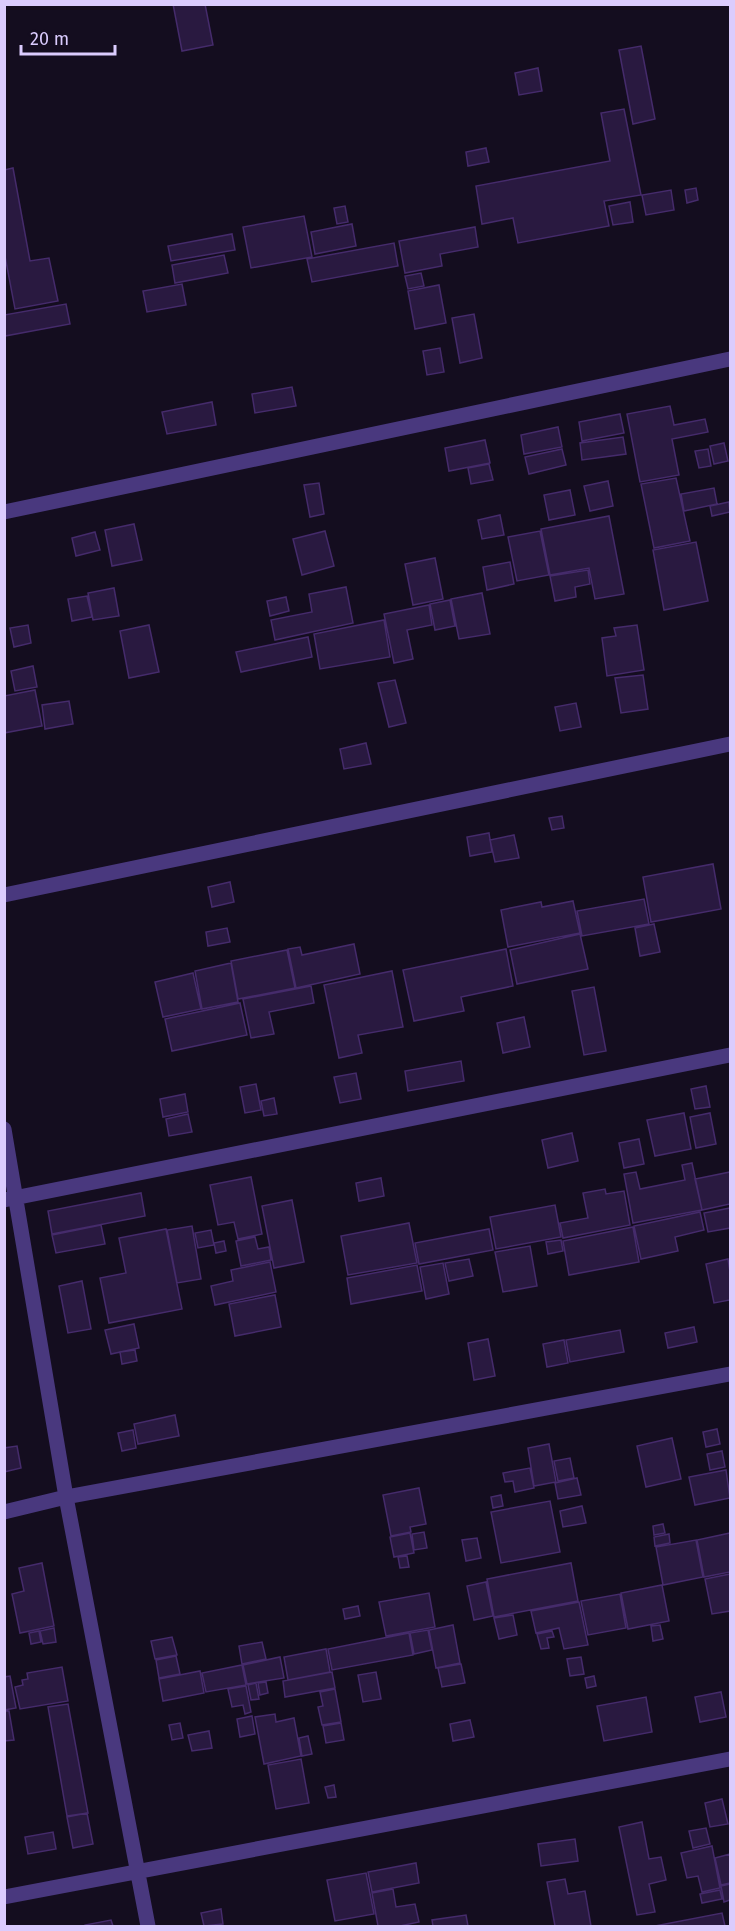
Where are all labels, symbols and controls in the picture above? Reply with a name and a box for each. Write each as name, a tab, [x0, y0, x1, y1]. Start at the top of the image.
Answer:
scale bar	[21, 18, 116, 56]
text: 20 m	[30, 28, 69, 50]

